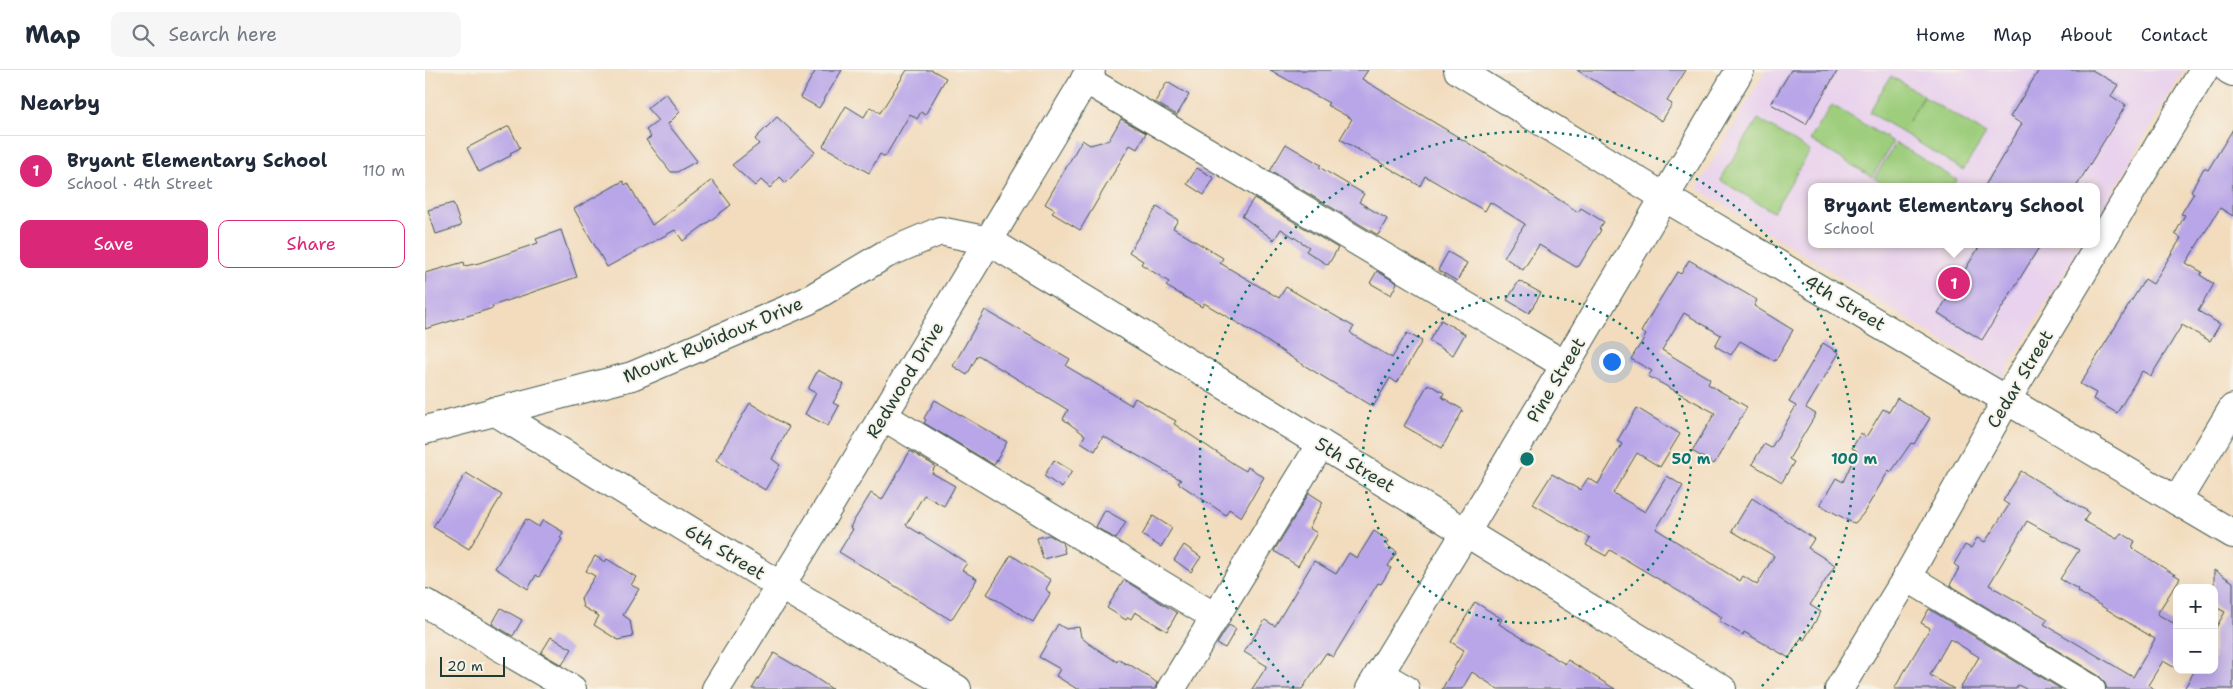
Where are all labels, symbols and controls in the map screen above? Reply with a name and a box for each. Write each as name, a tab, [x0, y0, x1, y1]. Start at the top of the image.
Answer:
search box	[111, 12, 461, 57]
text: Map	[25, 19, 81, 51]
icon: search	[129, 21, 157, 49]
text: Search here	[169, 22, 277, 47]
text: Home	[1916, 23, 1965, 47]
text: Map	[1993, 23, 2032, 47]
text: About	[2060, 23, 2113, 47]
text: Contact	[2141, 23, 2208, 47]
text: Nearby	[20, 89, 100, 117]
text: Bryant Elementary School	[67, 148, 327, 173]
text: 1	[32, 160, 40, 181]
text: 110 m	[362, 160, 405, 181]
text: School · 4th Street	[67, 173, 213, 194]
popup	[1808, 183, 2100, 248]
text: Bryant Elementary School	[1824, 193, 2084, 218]
text: School	[1824, 218, 1874, 239]
button: Save	[20, 220, 208, 268]
button: Share	[218, 220, 405, 268]
pin: 1	[1938, 264, 1970, 302]
street label: 4th Street	[1800, 269, 1890, 337]
street label: Mount Rubidoux Drive	[619, 291, 807, 389]
street label: Redwood Drive	[861, 317, 949, 443]
street label: Cedar Street	[1981, 325, 2059, 433]
street label: Pine Street	[1521, 333, 1591, 427]
your location	[1599, 349, 1625, 375]
street label: 5th Street	[1311, 432, 1399, 498]
text: 50 m	[1672, 449, 1711, 469]
text: 100 m	[1831, 449, 1877, 469]
centre of rings	[1518, 450, 1536, 468]
street label: 6th Street	[680, 519, 770, 586]
map controls	[2173, 584, 2218, 674]
button: +	[2173, 584, 2218, 629]
button: −	[2173, 629, 2218, 674]
scale bar	[440, 654, 505, 677]
text: 20 m	[447, 657, 483, 675]

